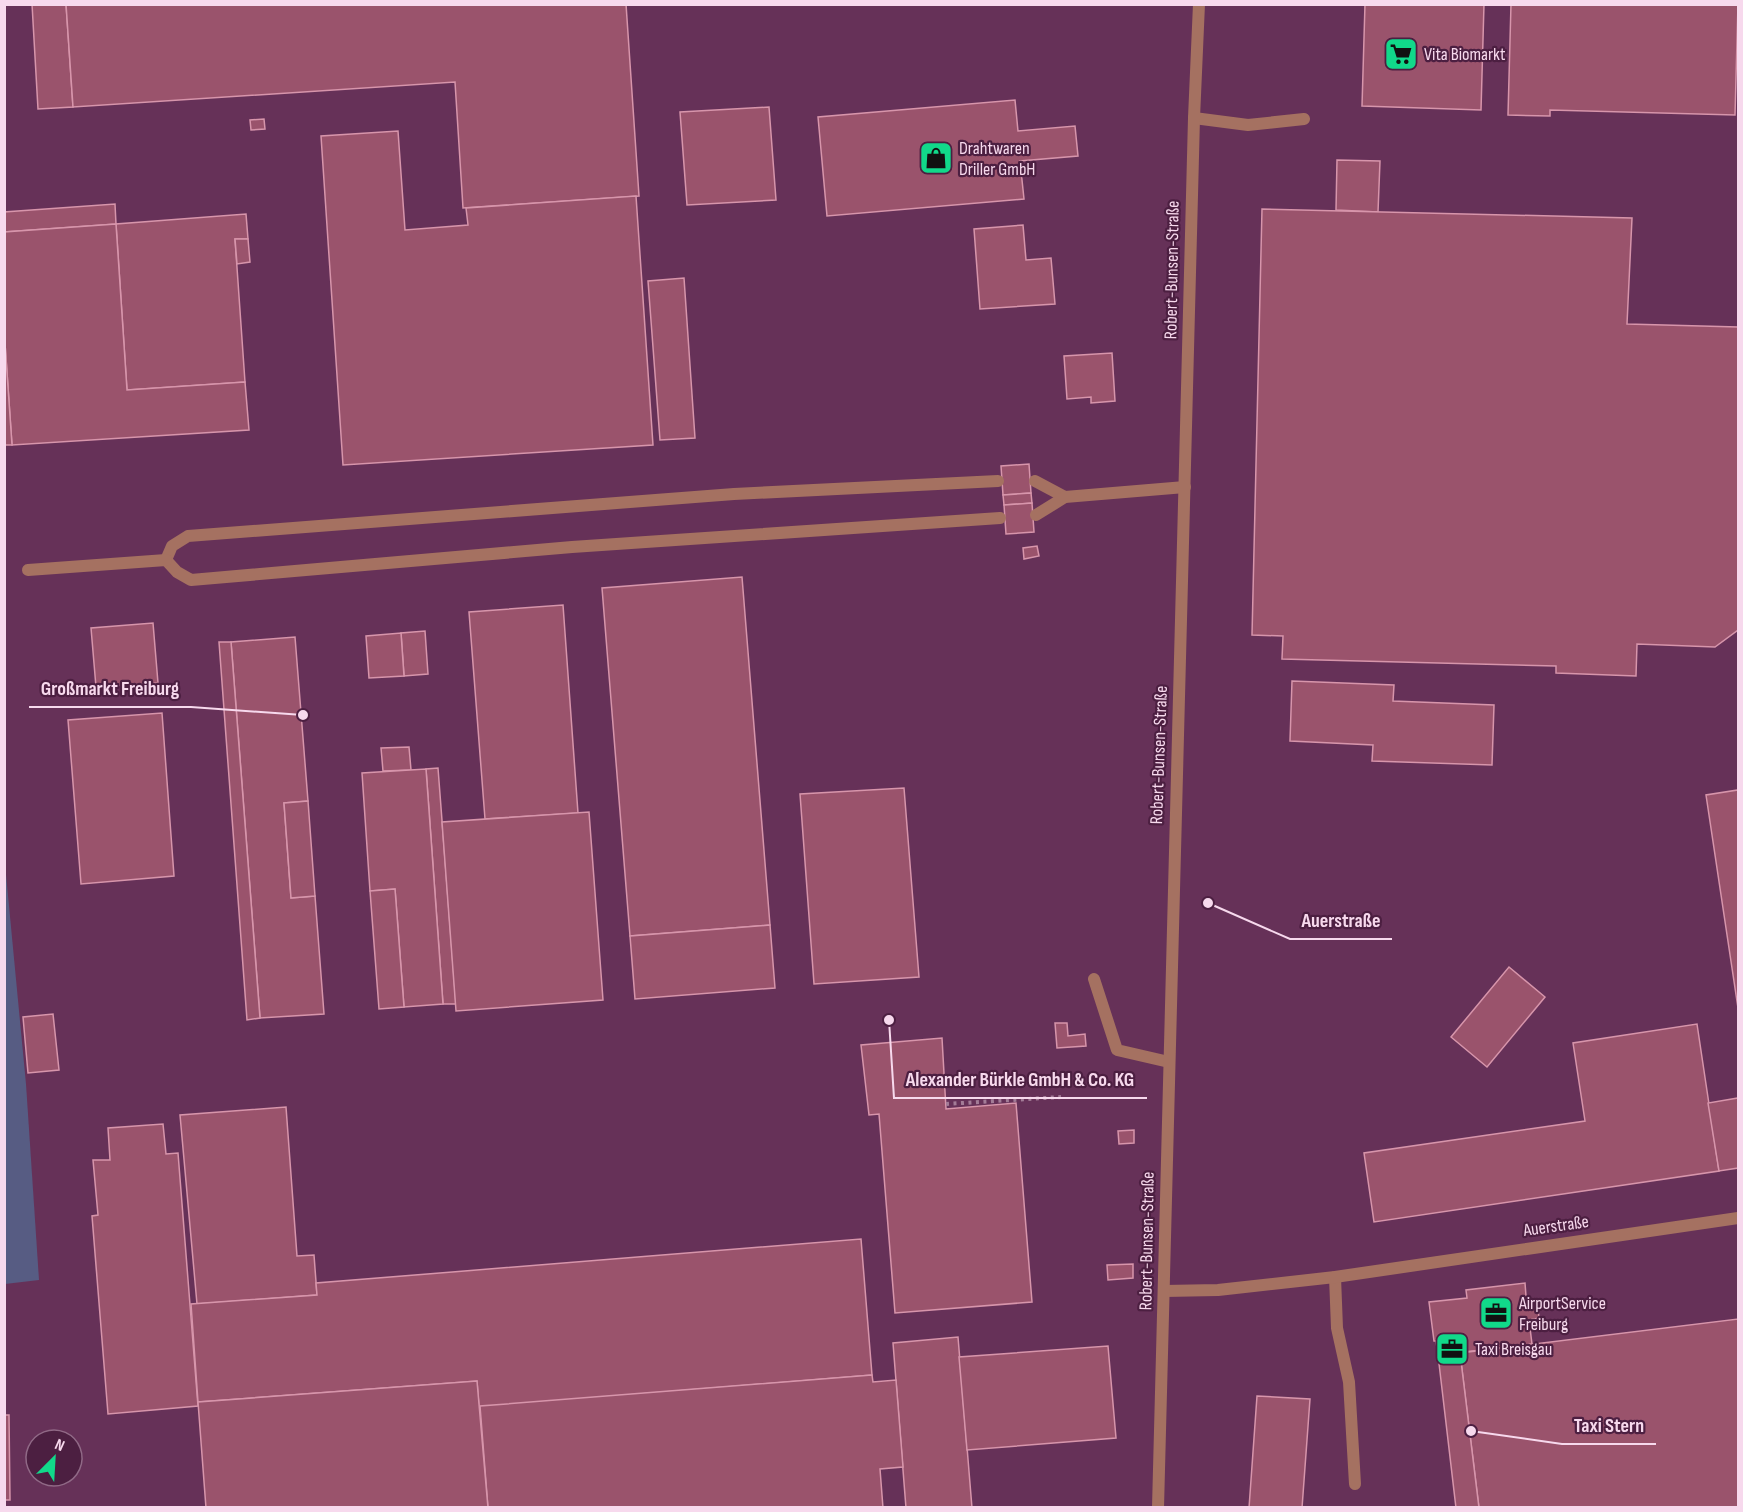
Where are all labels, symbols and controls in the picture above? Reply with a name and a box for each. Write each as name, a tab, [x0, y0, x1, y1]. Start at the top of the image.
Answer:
supermarket icon: Vita Biomarkt	[1383, 36, 1419, 72]
place label: Vita Biomarkt	[1424, 44, 1506, 65]
place label: Drahtwaren Driller GmbH	[959, 138, 1036, 180]
shop icon: Drahtwaren Driller GmbH	[918, 140, 954, 176]
street label: Robert-Bunsen-Straße	[1160, 200, 1184, 340]
callout: Großmarkt Freiburg	[29, 669, 191, 707]
text: Großmarkt Freiburg	[41, 677, 180, 701]
street label: Robert-Bunsen-Straße	[1146, 685, 1172, 825]
callout: Auerstraße	[1290, 901, 1392, 939]
text: Auerstraße	[1301, 909, 1380, 933]
callout: Alexander Bürkle GmbH & Co. KG	[894, 1060, 1147, 1098]
text: Alexander Bürkle GmbH & Co. KG	[905, 1068, 1134, 1092]
street label: Robert-Bunsen-Straße	[1135, 1171, 1159, 1311]
street label: Auerstraße	[1521, 1211, 1590, 1241]
place label: AirportService Freiburg	[1518, 1293, 1606, 1335]
office icon: AirportService Freiburg	[1478, 1295, 1514, 1331]
office icon: Taxi Breisgau	[1434, 1331, 1470, 1367]
place label: Taxi Breisgau	[1475, 1339, 1552, 1360]
callout: Taxi Stern	[1562, 1406, 1656, 1444]
text: Taxi Stern	[1574, 1414, 1644, 1438]
north arrow	[24, 1428, 84, 1488]
text: N	[52, 1435, 67, 1456]

